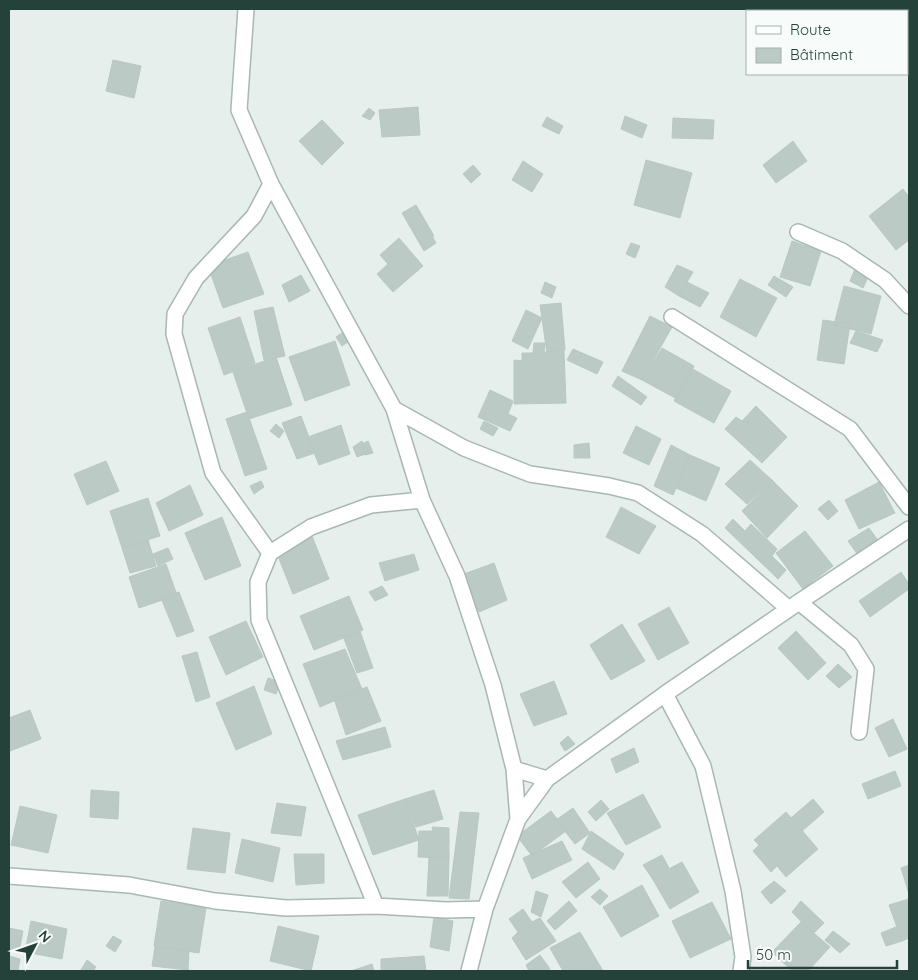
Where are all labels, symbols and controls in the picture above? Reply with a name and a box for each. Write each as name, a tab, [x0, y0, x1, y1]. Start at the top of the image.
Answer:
legend	[746, 10, 908, 75]
text: Route	[790, 20, 831, 39]
text: Bâtiment	[790, 45, 853, 64]
north arrow	[10, 920, 60, 970]
text: N	[35, 927, 55, 946]
scale bar	[748, 938, 897, 970]
text: 50 m	[756, 945, 791, 964]

